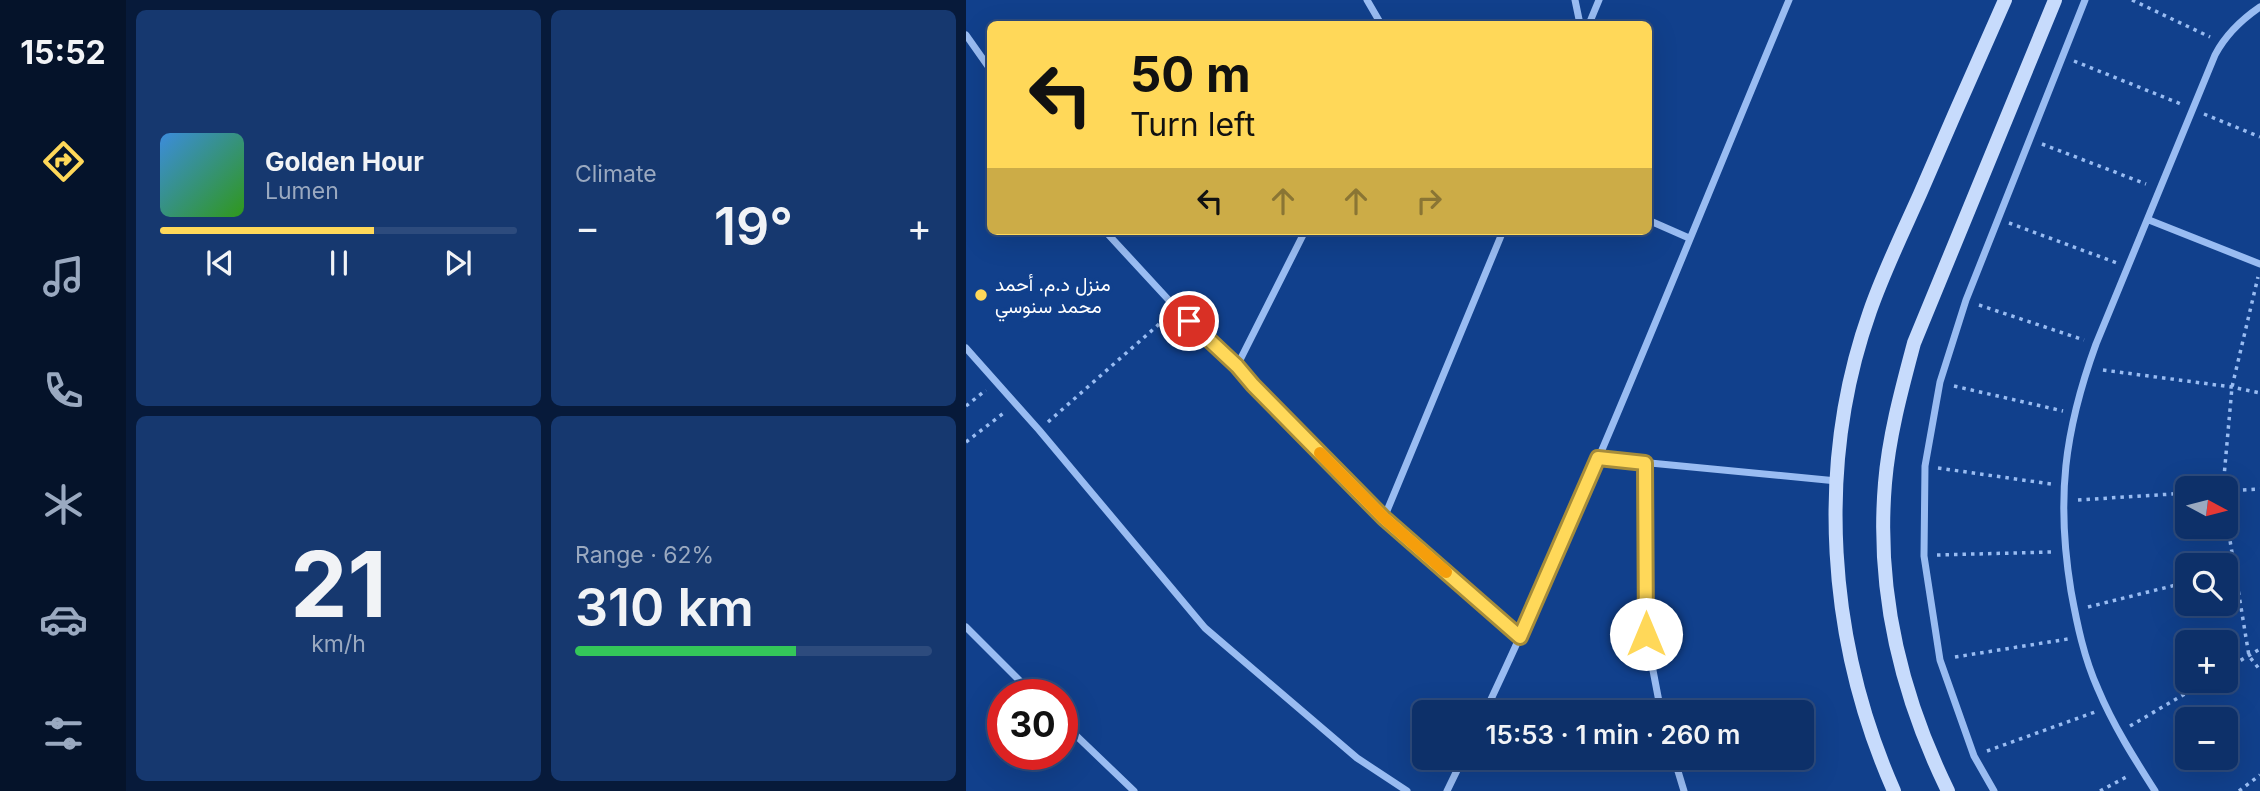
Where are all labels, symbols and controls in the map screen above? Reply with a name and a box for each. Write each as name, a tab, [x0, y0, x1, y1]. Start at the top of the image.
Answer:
text: 15:52	[20, 33, 106, 72]
text: 50 m	[1130, 45, 1251, 104]
icon: left	[1015, 49, 1106, 140]
text: Turn left	[1130, 105, 1255, 144]
icon: directions	[39, 137, 88, 186]
text: Golden Hour	[265, 146, 424, 177]
text: Climate	[575, 160, 657, 188]
text: Lumen	[265, 177, 339, 205]
icon: left	[1191, 182, 1229, 220]
icon: ahead	[1264, 182, 1302, 220]
icon: ahead	[1337, 182, 1375, 220]
icon: right	[1410, 182, 1448, 220]
text: 19°	[714, 195, 793, 258]
text: −	[575, 204, 600, 250]
text: +	[907, 204, 932, 250]
icon: previous	[201, 244, 239, 282]
icon: pause	[320, 244, 358, 282]
icon: next	[439, 244, 477, 282]
icon: music	[39, 252, 88, 301]
place label: منزل د.م. أحمد محمد سنوسي	[995, 273, 1111, 322]
marker: منزل د.م. أحمد محمد سنوسي	[973, 287, 989, 303]
pin	[1159, 291, 1219, 351]
icon: arrive	[1170, 302, 1208, 340]
icon: phone	[39, 366, 88, 415]
north arrow	[2175, 476, 2238, 539]
map controls	[2175, 476, 2238, 770]
icon: climate	[39, 480, 88, 529]
text: 21	[290, 529, 387, 639]
text: Range · 62%	[575, 541, 714, 569]
button: search	[2175, 553, 2238, 616]
text: 310 km	[575, 576, 754, 639]
icon: car	[39, 595, 88, 644]
position arrow	[1609, 597, 1683, 671]
text: km/h	[311, 630, 366, 658]
button: +	[2175, 630, 2238, 693]
speed limit sign: 30	[987, 679, 1078, 770]
button: −	[2175, 707, 2238, 770]
icon: filters	[39, 709, 88, 758]
text: 15:53 · 1 min · 260 m	[1486, 719, 1740, 750]

